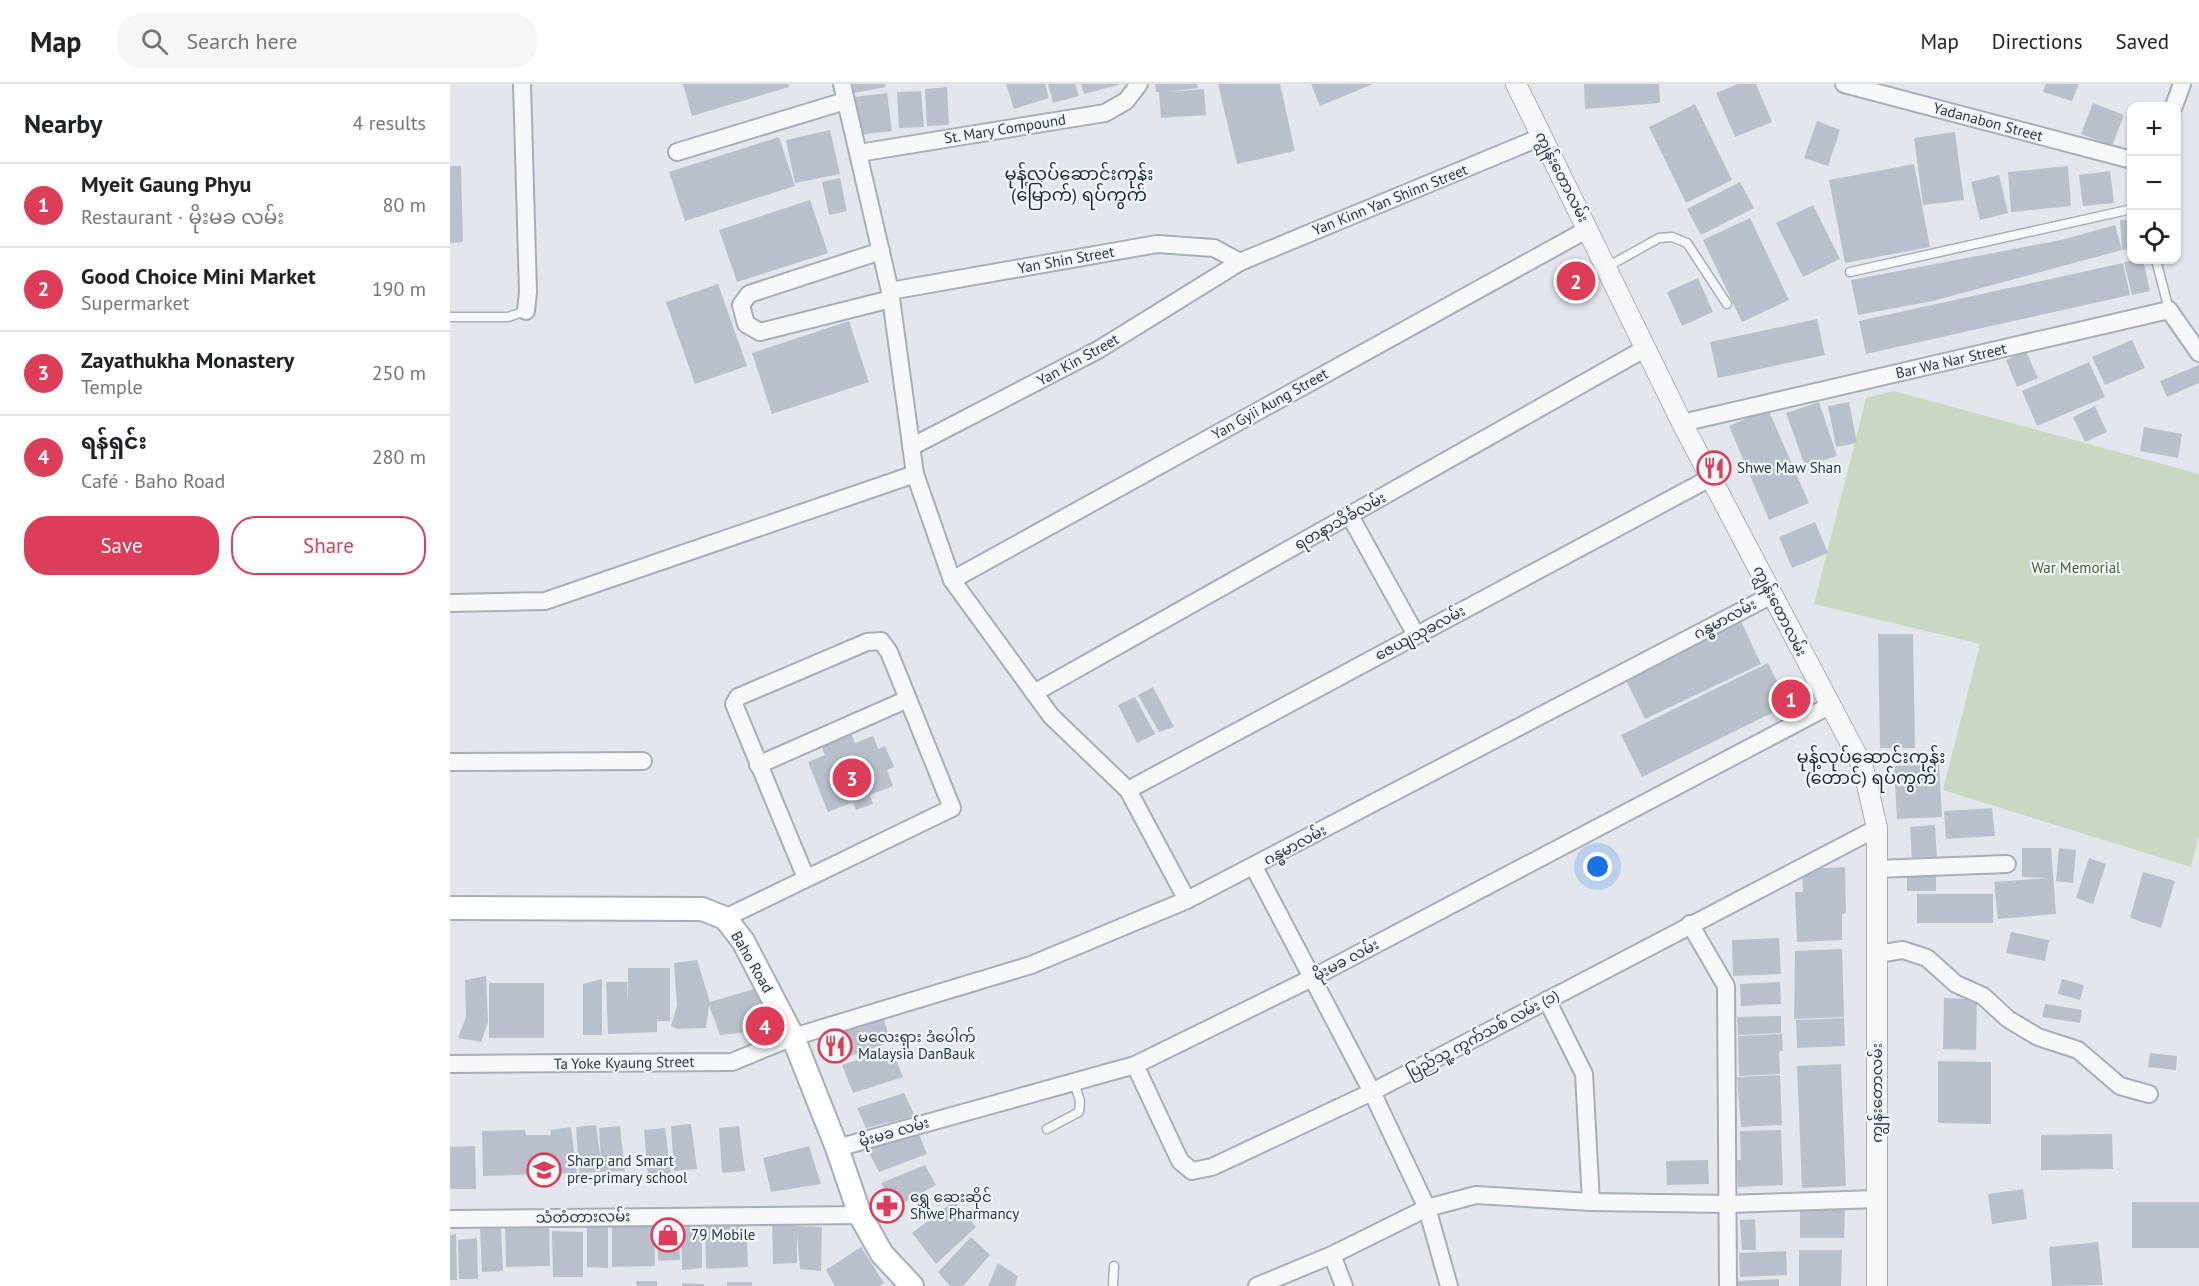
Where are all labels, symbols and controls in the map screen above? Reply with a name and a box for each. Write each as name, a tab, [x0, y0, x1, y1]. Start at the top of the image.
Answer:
search box	[117, 14, 537, 68]
text: Map	[30, 23, 81, 60]
icon: search	[138, 25, 171, 58]
text: Search here	[186, 27, 297, 55]
text: Map	[1920, 28, 1959, 55]
text: Directions	[1992, 28, 2083, 55]
text: Saved	[2116, 28, 2169, 55]
street label: Yadanabon Street	[1931, 98, 2045, 145]
map controls	[2127, 102, 2181, 264]
button: +	[2127, 102, 2181, 156]
text: Nearby	[24, 107, 102, 140]
text: 4 results	[353, 110, 426, 136]
street label: St. Mary Compound	[943, 110, 1067, 148]
street label: ကျွန်းတောလမ်း	[1528, 128, 1594, 227]
button: −	[2127, 156, 2181, 210]
street label: Yan Kinn Yan Shinn Street	[1309, 160, 1470, 239]
district label: မုန့်လုပ်ဆောင်းကုန်း (မြောက်) ရပ်ကွက်	[1004, 161, 1154, 210]
text: Myeit Gaung Phyu	[81, 170, 251, 198]
text: 1	[38, 192, 49, 218]
text: 80 m	[383, 192, 426, 218]
text: Restaurant · မိုးမခ လမ်း	[81, 204, 284, 230]
button: locate	[2127, 210, 2181, 264]
street label: Yan Shin Street	[1016, 242, 1116, 277]
pin: 2	[1556, 258, 1596, 304]
text: Good Choice Mini Market	[81, 262, 316, 290]
text: 2	[38, 276, 49, 302]
text: 190 m	[372, 276, 426, 302]
text: Supermarket	[81, 290, 189, 316]
street label: Yan Kin Street	[1034, 329, 1122, 390]
street label: Bar Wa Nar Street	[1894, 339, 2008, 383]
text: Zayathukha Monastery	[81, 346, 294, 374]
text: 3	[38, 360, 49, 386]
text: 250 m	[372, 360, 426, 386]
street label: Yan Gyii Aung Street	[1208, 364, 1331, 443]
text: Temple	[81, 374, 143, 400]
text: ရန်ရှင်း	[81, 427, 147, 455]
text: 4	[38, 444, 49, 470]
text: 280 m	[372, 444, 426, 470]
restaurant icon: Shwe Maw Shan	[1696, 450, 1732, 486]
place label: Shwe Maw Shan	[1737, 458, 1841, 477]
text: Café · Baho Road	[81, 468, 225, 494]
street label: ရတနာသိင်္ခလမ်း	[1291, 488, 1390, 556]
button: Save	[24, 516, 219, 575]
button: Share	[231, 516, 426, 575]
park label: War Memorial	[2032, 558, 2121, 577]
street label: ကျွန်းတောလမ်း	[1746, 562, 1812, 661]
street label: ဂန္ဓမာလမ်း	[1690, 594, 1761, 646]
street label: ဇေယျသုခလမ်း	[1371, 601, 1470, 667]
pin: 1	[1772, 676, 1810, 722]
district label: မုန့်လုပ်ဆောင်းကုန်း (တောင်) ရပ်ကွက်	[1796, 744, 1946, 793]
pin: 3	[832, 756, 872, 800]
street label: ဂန္ဓမာလမ်း	[1260, 820, 1331, 872]
your location	[1583, 852, 1612, 881]
street label: Baho Road	[727, 927, 778, 996]
street label: မိုးမခ လမ်း	[1310, 934, 1383, 987]
street label: ပြည်သူ့ ကွက်သစ် လမ်း (၁)	[1403, 985, 1564, 1084]
pin: 4	[746, 1004, 784, 1048]
place label: မလေးရှား ဒံပေါက် Malaysia DanBauk	[858, 1027, 976, 1063]
restaurant icon: မလေးရှား ဒံပေါက် Malaysia DanBauk	[817, 1028, 853, 1064]
street label: ကျွန်းတောလမ်း	[1867, 1043, 1890, 1143]
street label: Ta Yoke Kyaung Street	[553, 1052, 695, 1073]
street label: မိုးမခ လမ်း	[857, 1112, 932, 1153]
place label: Sharp and Smart pre-primary school	[567, 1151, 688, 1187]
school or university icon: Sharp and Smart pre-primary school	[526, 1152, 562, 1188]
place label: ရွှေ ဆေးဆိုင် Shwe Pharmancy	[910, 1187, 1019, 1223]
pharmacy icon: ရွှေ ဆေးဆိုင် Shwe Pharmancy	[869, 1188, 905, 1224]
street label: သံတံတားလမ်း	[535, 1206, 631, 1227]
shop icon: 79 Mobile	[650, 1217, 686, 1253]
place label: 79 Mobile	[691, 1225, 755, 1244]

